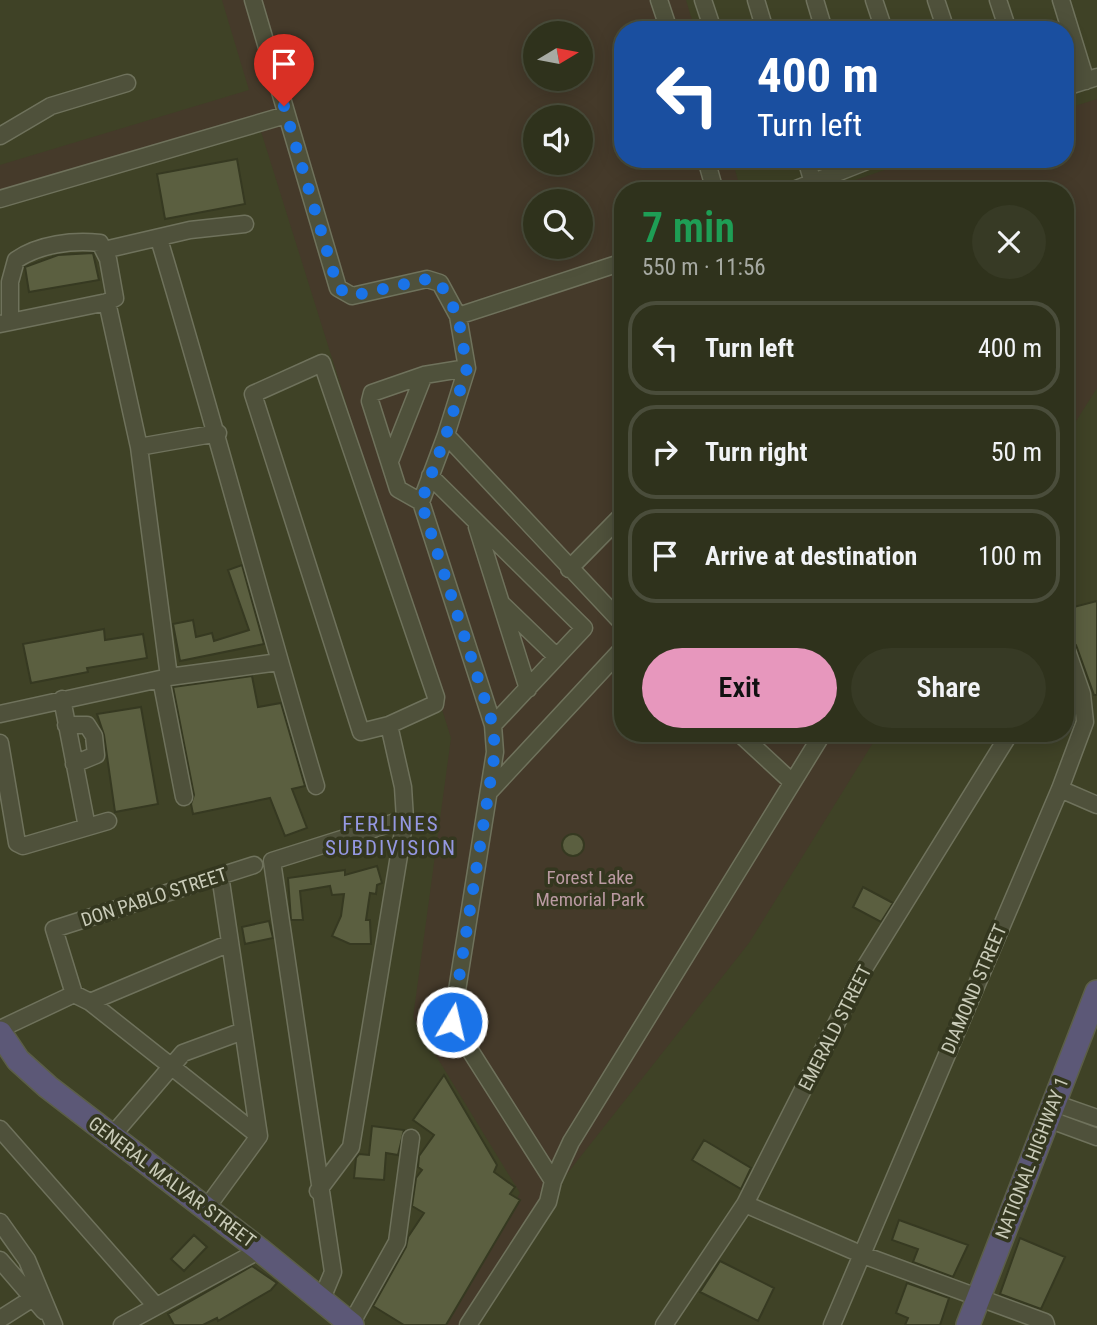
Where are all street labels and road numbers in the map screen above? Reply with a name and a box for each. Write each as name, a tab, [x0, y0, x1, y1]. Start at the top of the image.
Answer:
street label: DON PABLO STREET	[78, 863, 230, 931]
street label: DIAMOND STREET	[936, 921, 1012, 1057]
street label: EMERALD STREET	[794, 962, 876, 1094]
street label: NATIONAL HIGHWAY 1	[991, 1074, 1073, 1242]
street label: GENERAL MALVAR STREET	[84, 1112, 260, 1252]

